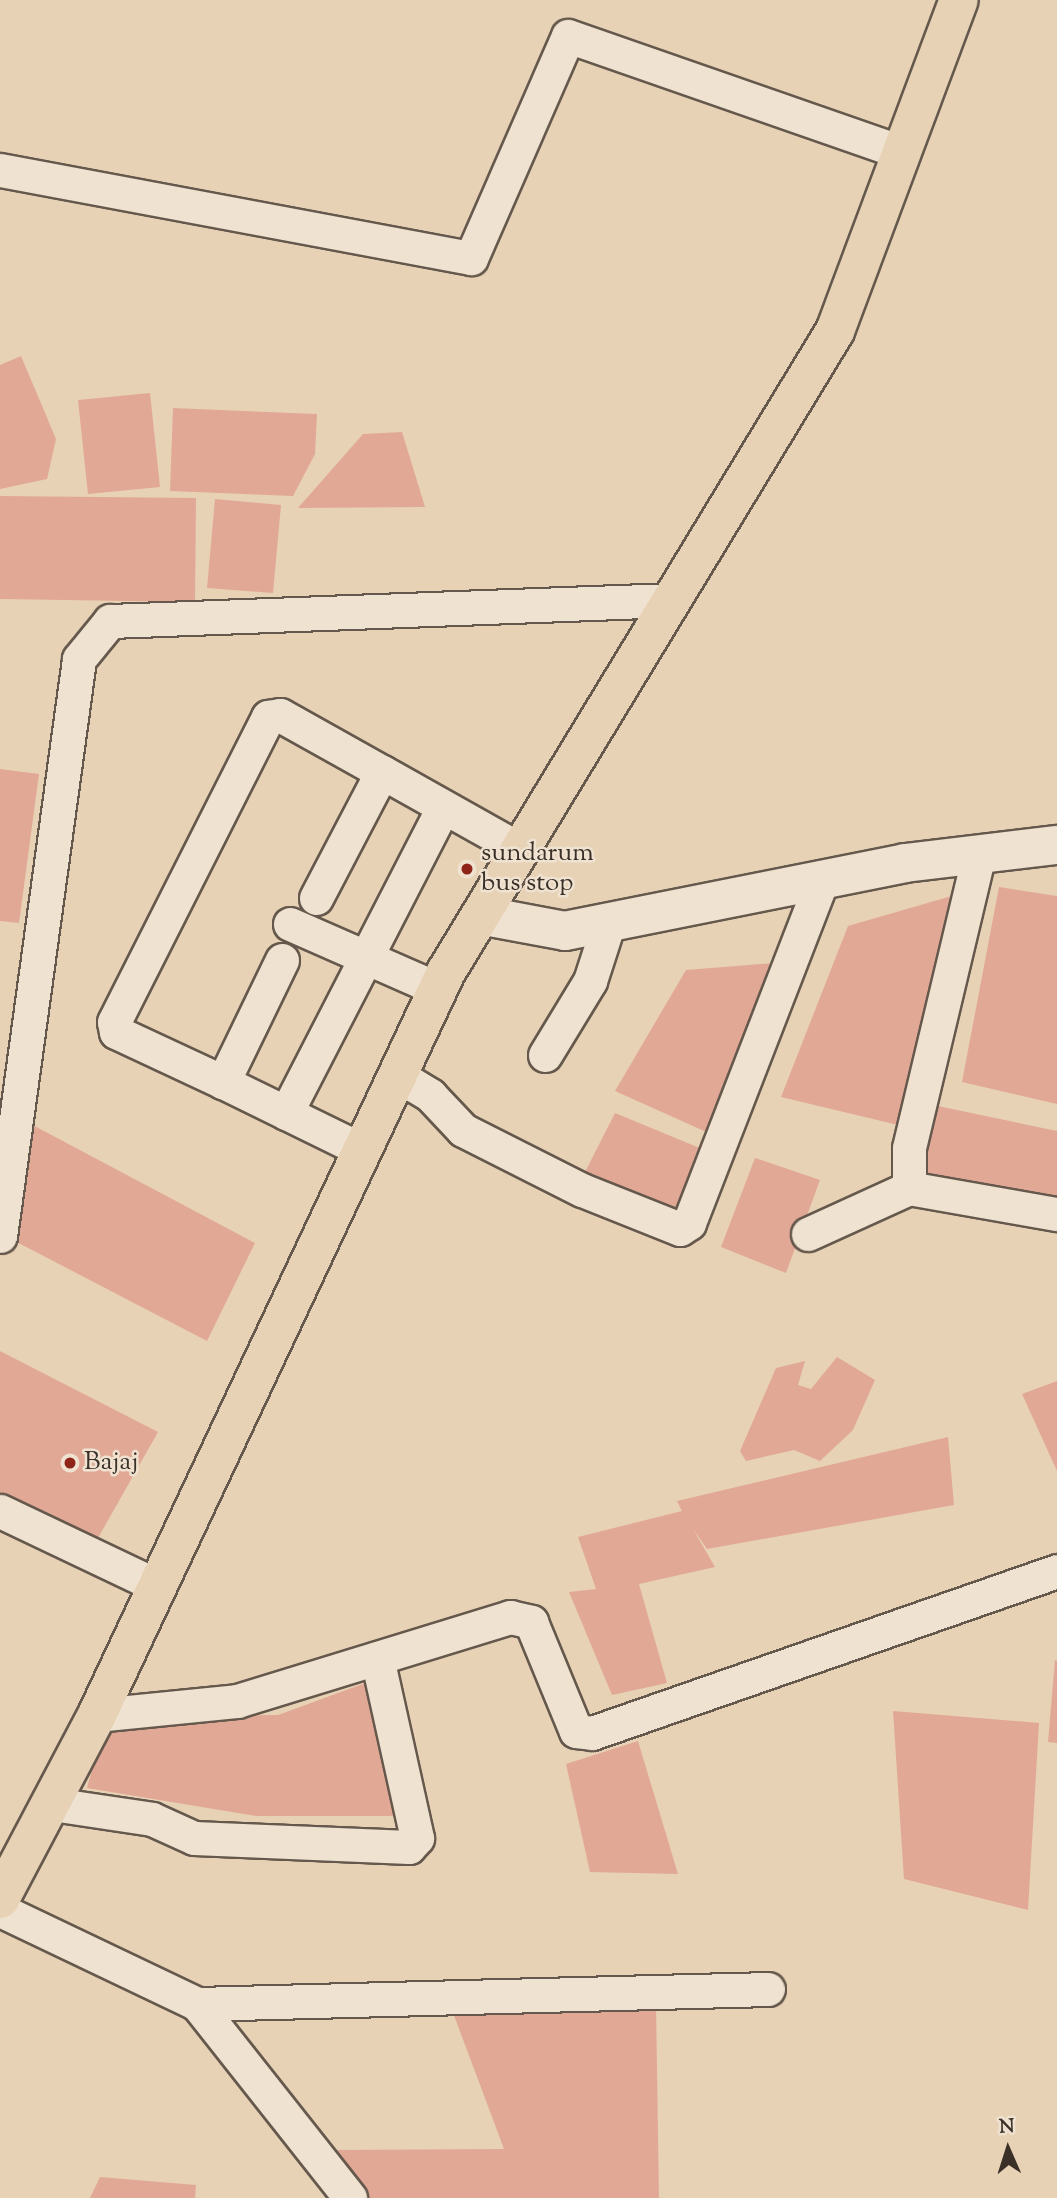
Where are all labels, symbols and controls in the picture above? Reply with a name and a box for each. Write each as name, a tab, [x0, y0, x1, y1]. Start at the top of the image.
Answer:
place label: sundarum bus stop	[481, 838, 594, 900]
marker: sundarum bus stop	[459, 861, 475, 877]
place label: Bajaj	[84, 1447, 138, 1479]
marker: Bajaj	[62, 1455, 78, 1471]
north arrow	[973, 2114, 1043, 2184]
text: N	[999, 2114, 1015, 2141]

